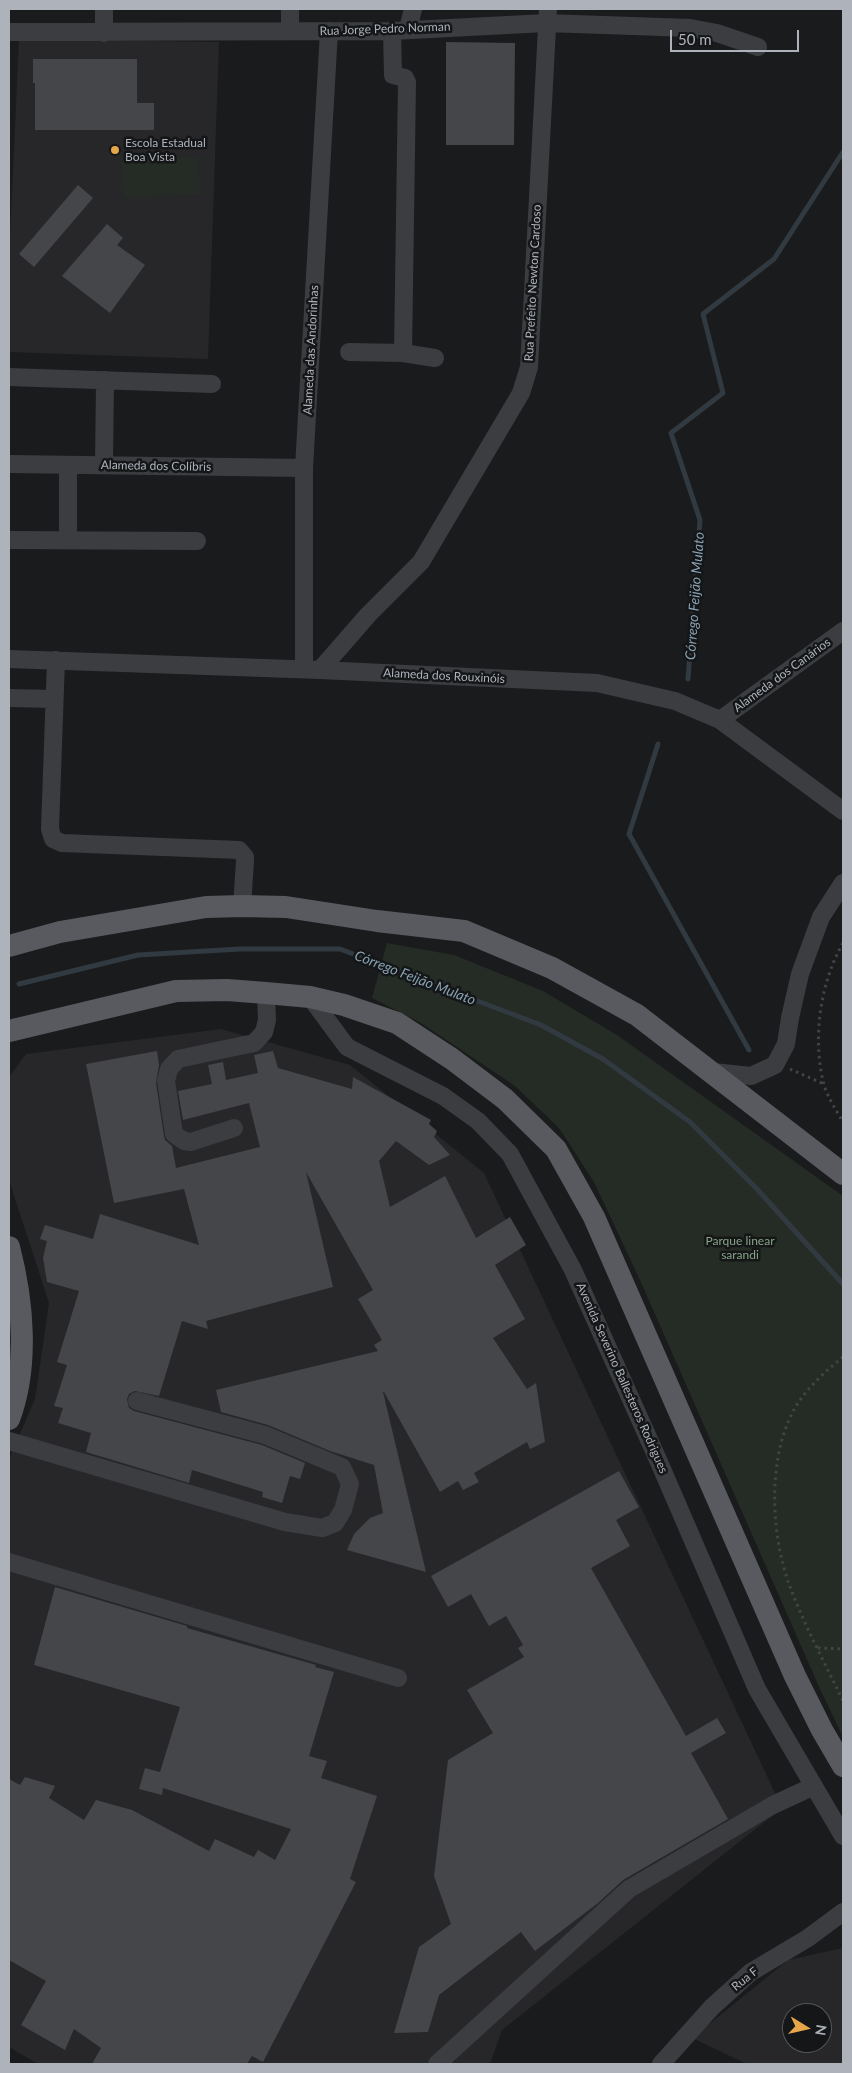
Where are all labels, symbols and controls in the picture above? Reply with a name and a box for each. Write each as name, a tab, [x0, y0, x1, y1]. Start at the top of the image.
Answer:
street label: Rua Jorge Pedro Norman	[319, 20, 451, 38]
scale bar	[672, 20, 801, 52]
text: 50 m	[678, 30, 712, 48]
place label: Escola Estadual Boa Vista	[125, 136, 206, 164]
marker: Escola Estadual Boa Vista	[109, 144, 121, 156]
street label: Rua Prefeito Newton Cardoso	[522, 204, 544, 362]
street label: Alameda das Andorinhas	[300, 285, 322, 415]
street label: Alameda dos Colíbris	[101, 458, 211, 474]
water label: Córrego Feijão Mulato	[682, 531, 708, 661]
street label: Alameda dos Canários	[731, 635, 833, 715]
street label: Alameda dos Rouxinóis	[383, 666, 505, 686]
water label: Córrego Feijão Mulato	[352, 947, 478, 1009]
park label: Parque linear sarandi	[705, 1234, 775, 1262]
street label: Avenida Severino Ballesteros Rodrigues	[573, 1280, 671, 1476]
street label: Rua F	[729, 1964, 761, 1994]
north arrow	[782, 2003, 832, 2053]
text: N	[812, 2024, 831, 2037]

